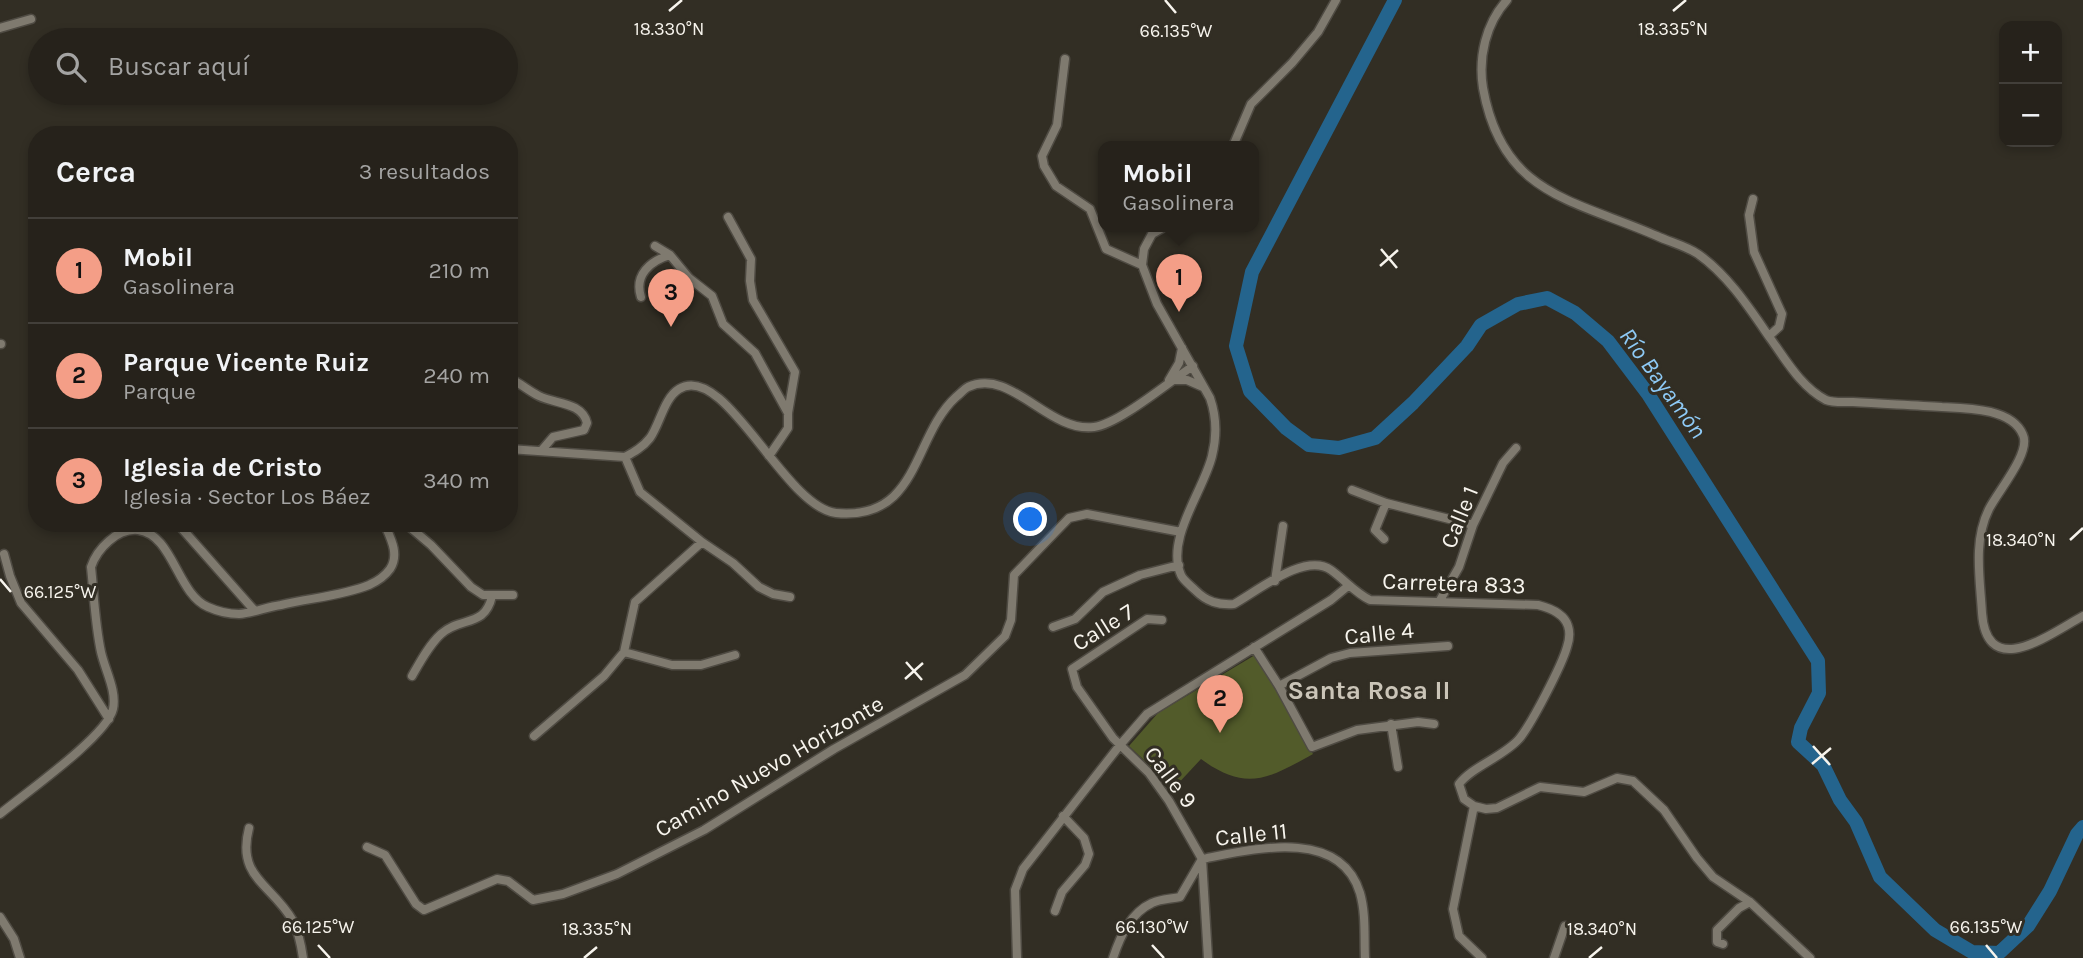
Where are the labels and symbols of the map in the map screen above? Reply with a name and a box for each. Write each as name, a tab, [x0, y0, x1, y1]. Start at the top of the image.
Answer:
text: 18.330°N	[634, 18, 704, 40]
text: 18.335°N	[1638, 18, 1708, 40]
text: 66.135°W	[1140, 20, 1212, 42]
pin: 1	[1156, 254, 1202, 312]
pin: 3	[648, 269, 694, 327]
water label: Río Bayamón	[1614, 322, 1712, 444]
street label: Calle 1	[1435, 482, 1484, 552]
your location	[1013, 502, 1047, 536]
text: 18.340°N	[1986, 529, 2056, 551]
street label: Carretera 833	[1382, 568, 1526, 599]
text: 66.125°W	[24, 581, 96, 603]
street label: Calle 7	[1067, 598, 1139, 657]
street label: Calle 4	[1343, 616, 1415, 651]
pin: 2	[1197, 675, 1243, 733]
district label: Santa Rosa II	[1288, 675, 1450, 706]
street label: Camino Nuevo Horizonte	[650, 690, 888, 843]
street label: Calle 9	[1139, 741, 1203, 813]
street label: Calle 11	[1214, 817, 1288, 852]
text: 66.125°W	[282, 916, 354, 938]
text: 66.130°W	[1115, 916, 1189, 938]
text: 66.135°W	[1950, 916, 2022, 938]
text: 18.335°N	[562, 918, 632, 940]
text: 18.340°N	[1567, 918, 1637, 940]

